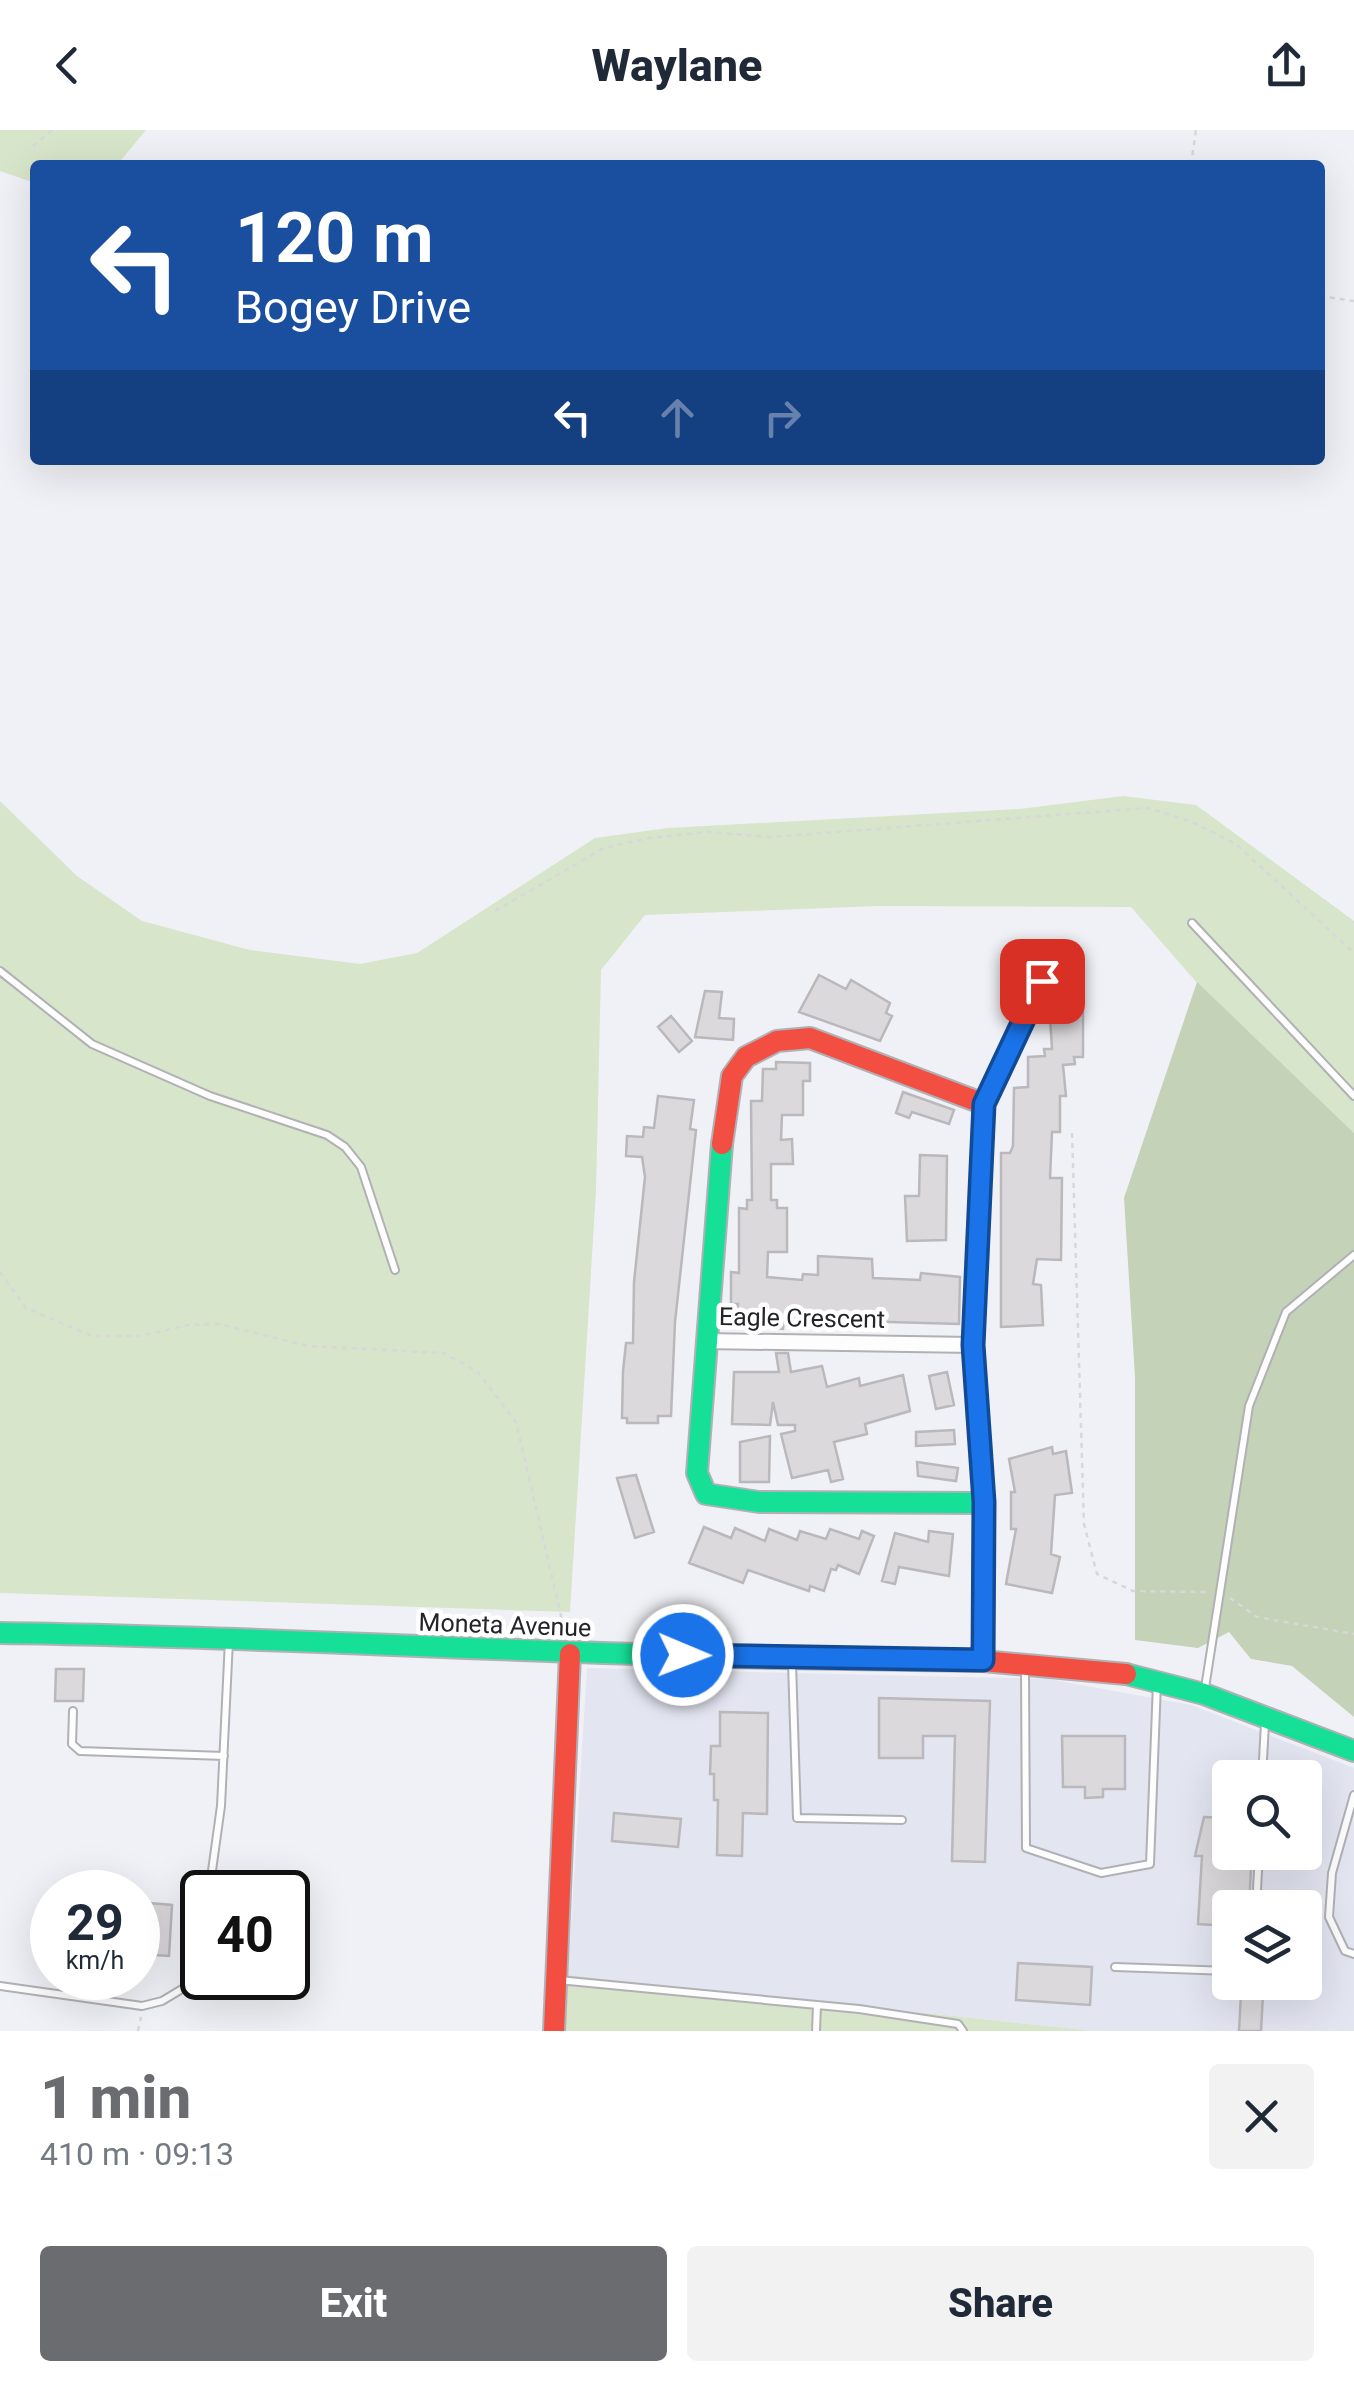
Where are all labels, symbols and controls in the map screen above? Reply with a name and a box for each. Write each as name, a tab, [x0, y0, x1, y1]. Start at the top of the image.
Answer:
icon: back	[40, 38, 95, 93]
icon: share	[1259, 38, 1314, 93]
text: Waylane	[591, 39, 763, 92]
text: 120 m	[235, 197, 434, 279]
icon: left	[70, 200, 200, 330]
text: Bogey Drive	[235, 281, 471, 334]
icon: left	[545, 390, 600, 445]
icon: ahead	[650, 390, 705, 445]
icon: right	[755, 390, 810, 445]
pin	[1000, 939, 1085, 1024]
icon: arrive	[1015, 954, 1070, 1009]
street label: Eagle Crescent	[719, 1302, 885, 1334]
position arrow	[631, 1603, 735, 1707]
street label: Moneta Avenue	[418, 1607, 592, 1643]
map controls	[1212, 1760, 1322, 2000]
button: search	[1212, 1760, 1322, 1870]
speed limit sign: 40	[180, 1870, 310, 2000]
button: layers	[1212, 1890, 1322, 2000]
text: 29	[66, 1894, 124, 1952]
text: km/h	[66, 1946, 124, 1975]
text: 1 min	[40, 2062, 191, 2133]
button: close	[1209, 2064, 1314, 2169]
text: 410 m · 09:13	[40, 2135, 234, 2173]
button: Exit	[40, 2246, 667, 2361]
button: Share	[687, 2246, 1314, 2361]

